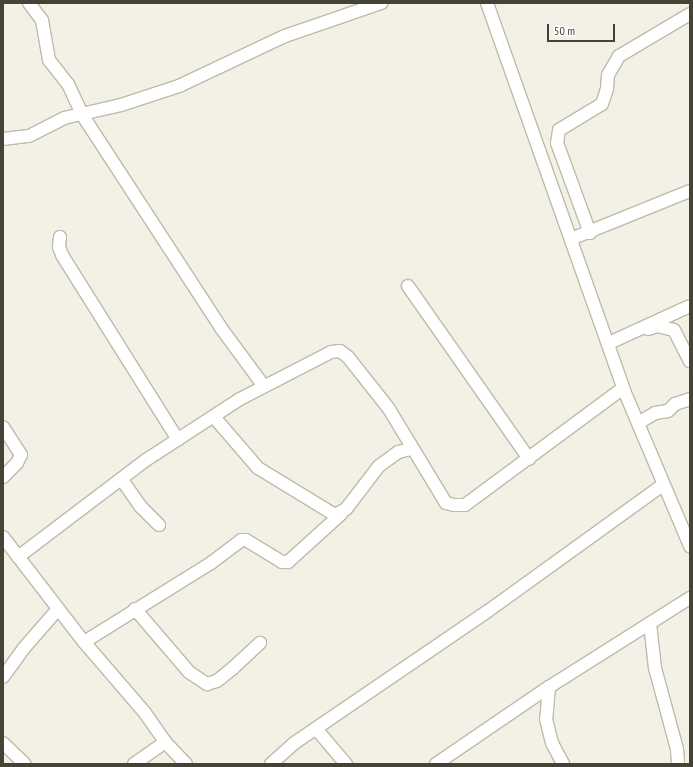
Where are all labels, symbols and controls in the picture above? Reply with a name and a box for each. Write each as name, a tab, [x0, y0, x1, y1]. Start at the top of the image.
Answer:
scale bar	[549, 16, 617, 42]
text: 50 m	[554, 23, 575, 38]

